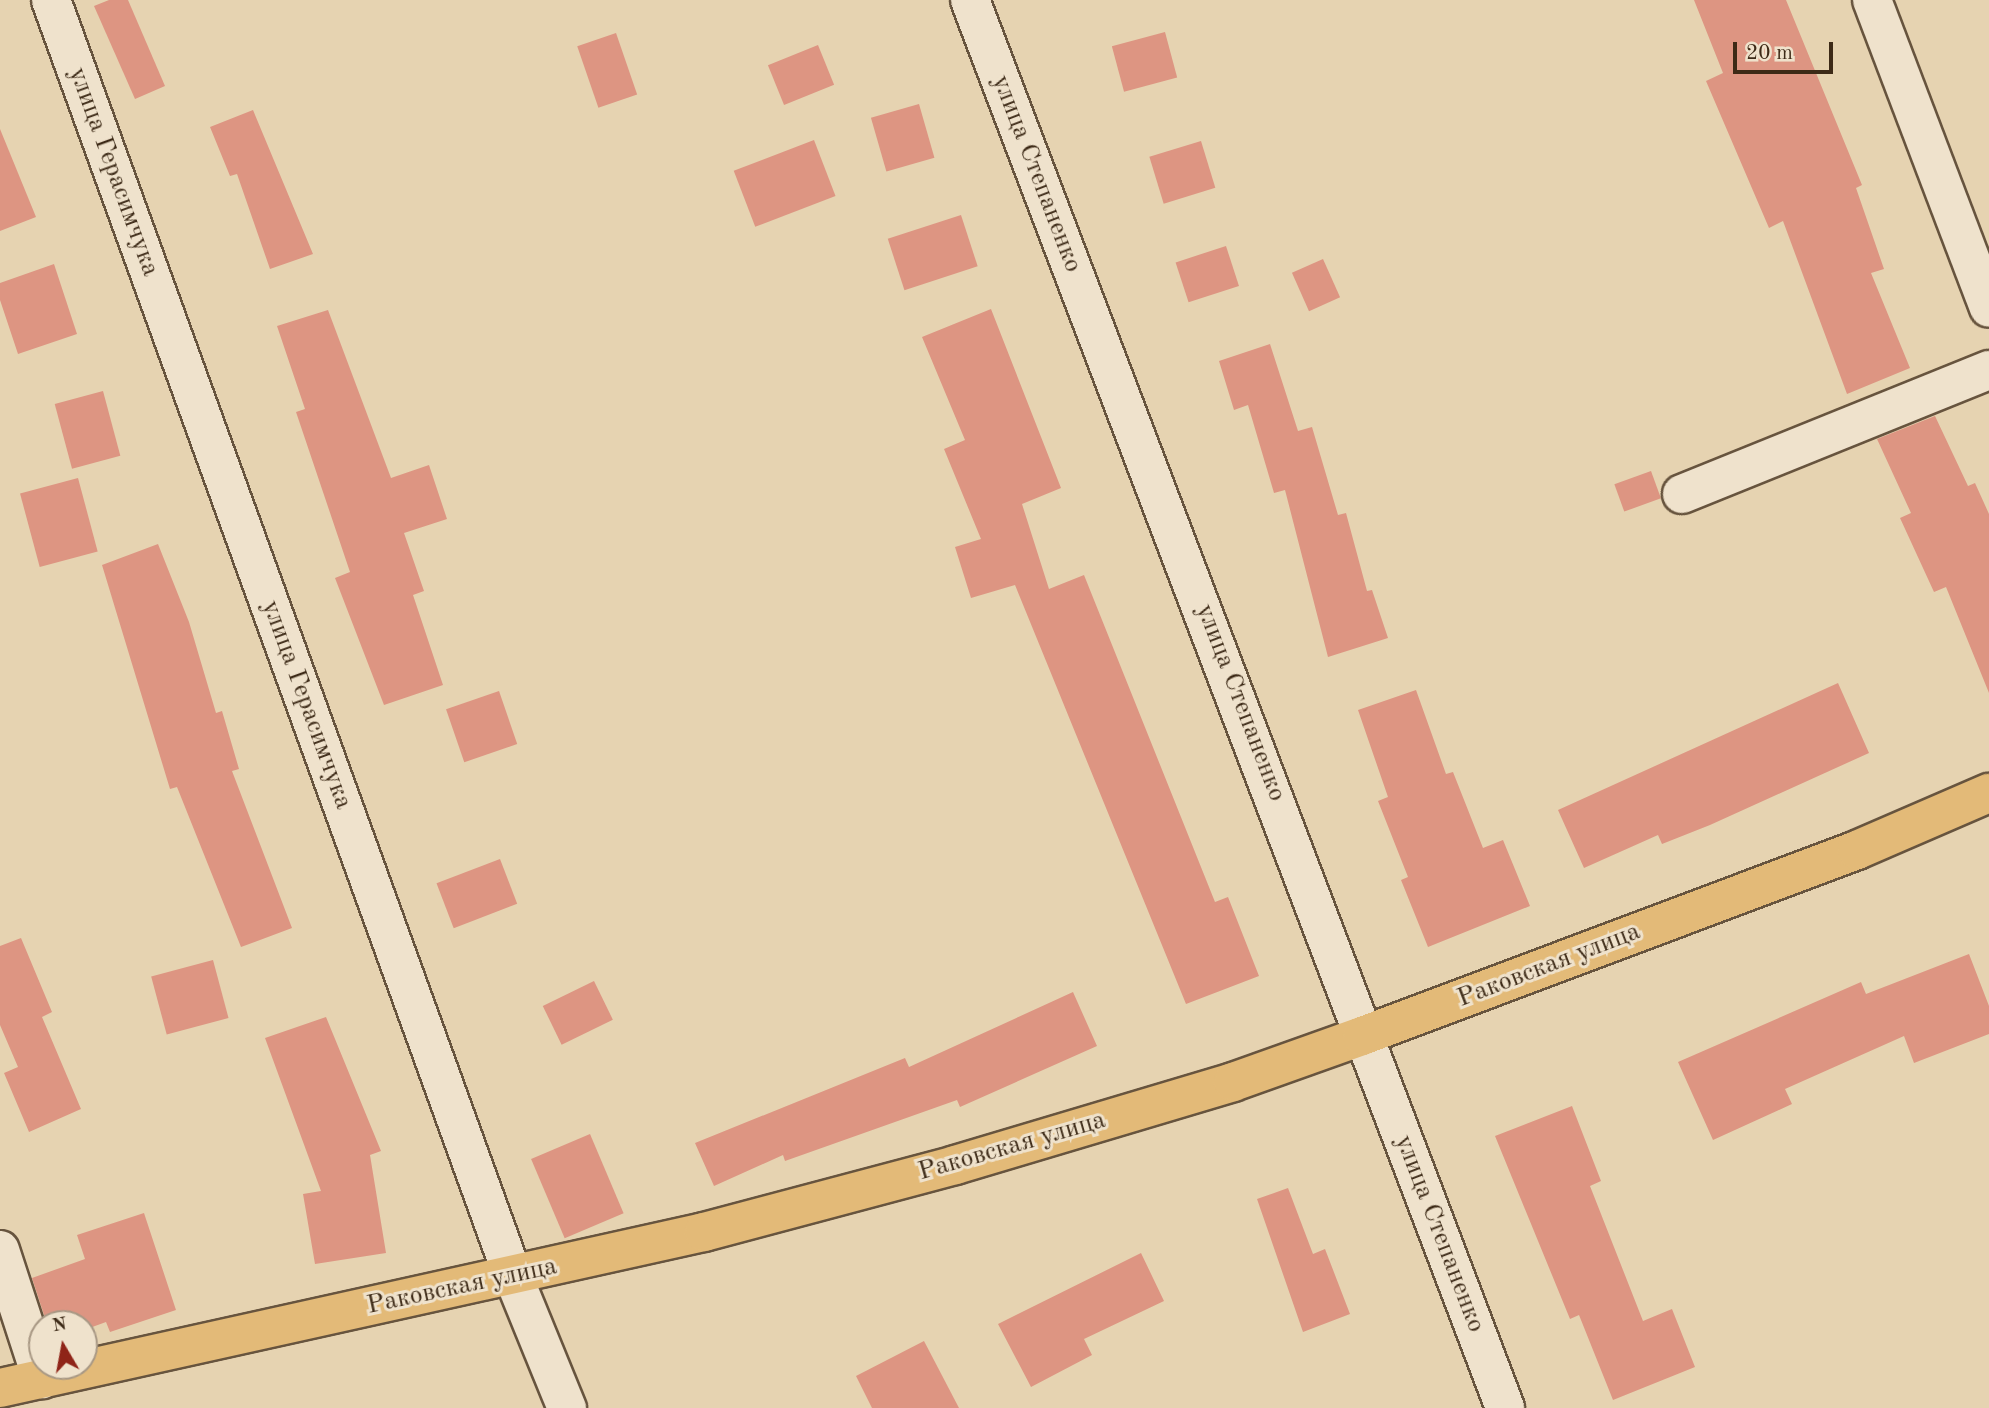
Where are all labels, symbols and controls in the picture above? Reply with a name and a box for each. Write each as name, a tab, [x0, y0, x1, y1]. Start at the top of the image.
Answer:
scale bar	[1737, 28, 1837, 72]
text: 20 m	[1746, 43, 1793, 64]
street label: улица Герасимчука	[61, 63, 165, 281]
street label: улица Степаненко	[984, 71, 1088, 277]
street label: улица Герасимчука	[254, 596, 358, 814]
street label: улица Степаненко	[1188, 600, 1292, 806]
street label: Раковская улица	[1453, 917, 1645, 1015]
street label: Раковская улица	[915, 1105, 1109, 1189]
street label: улица Степаненко	[1387, 1131, 1491, 1337]
street label: Раковская улица	[364, 1252, 560, 1322]
north arrow	[28, 1310, 98, 1380]
text: N	[51, 1315, 68, 1336]

